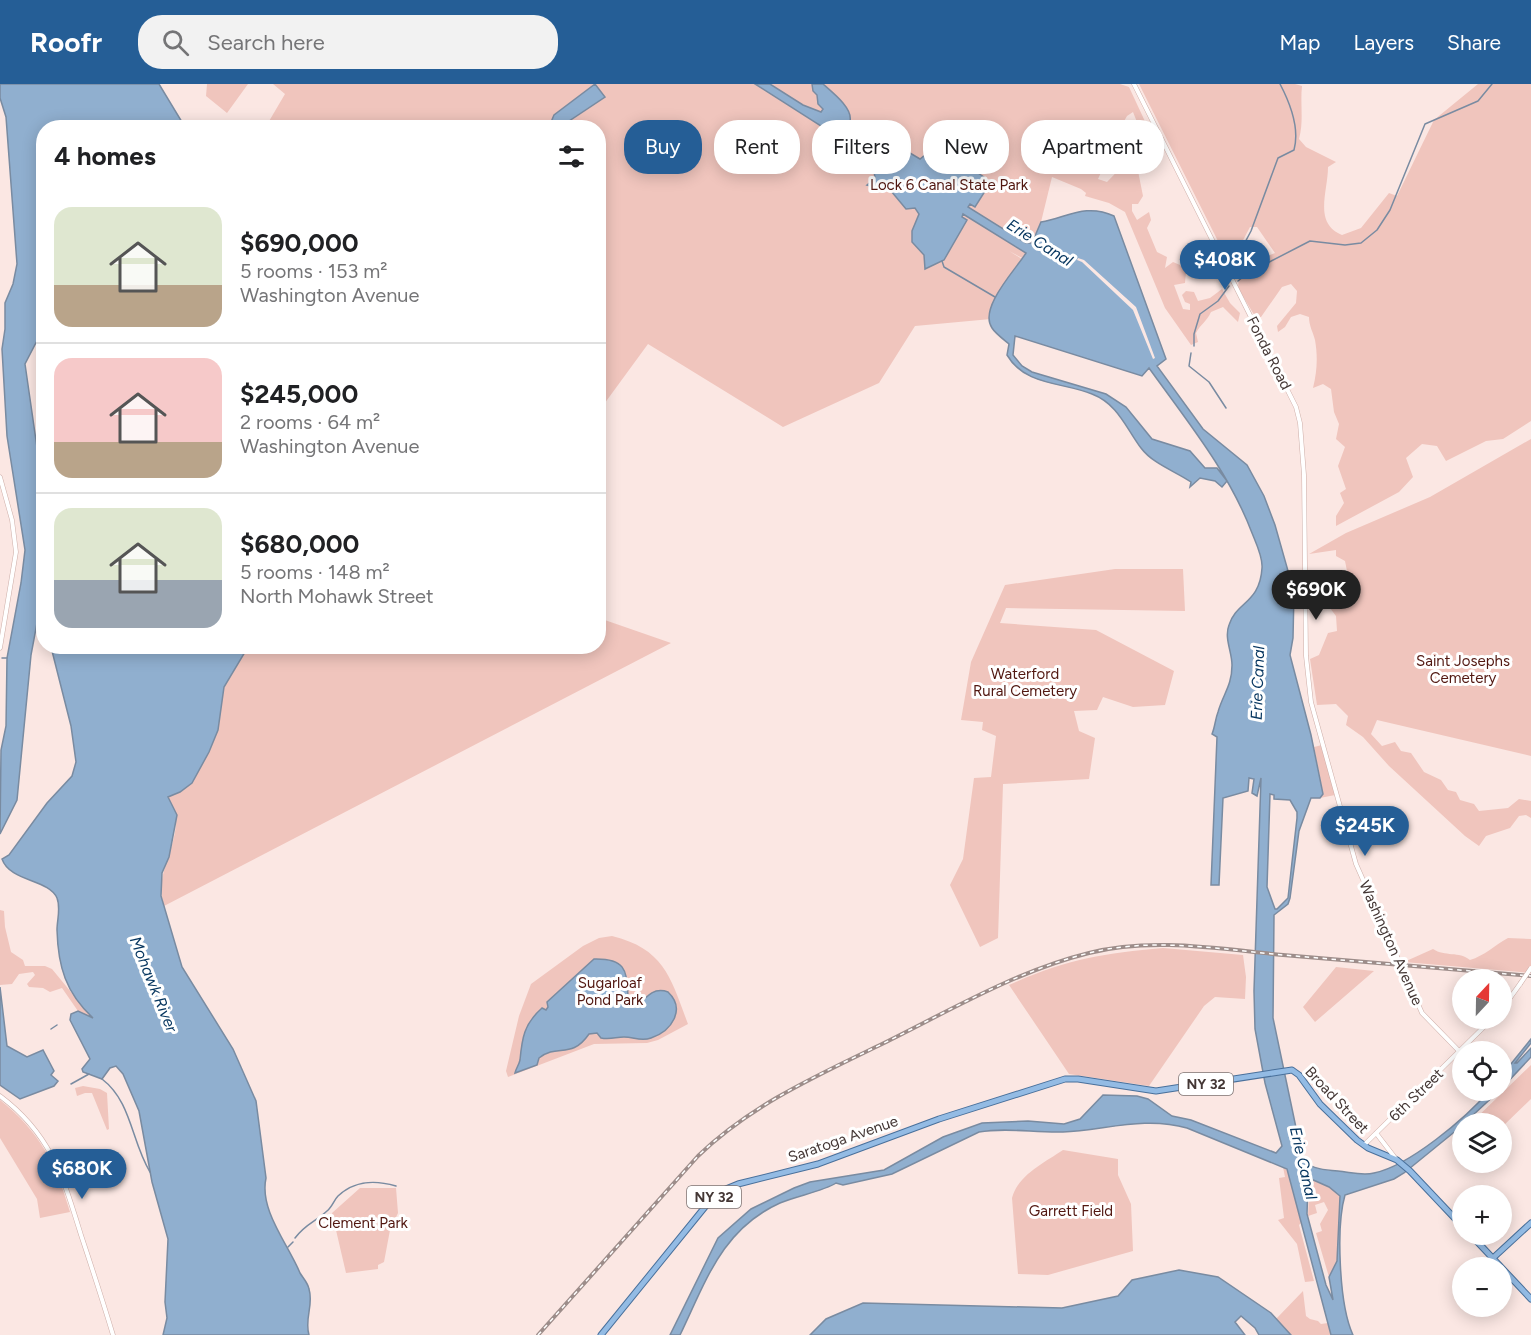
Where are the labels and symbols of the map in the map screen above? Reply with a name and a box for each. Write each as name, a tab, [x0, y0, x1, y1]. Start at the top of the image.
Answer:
park label: Lock 6 Canal State Park	[870, 176, 1029, 194]
water label: Erie Canal	[1003, 215, 1077, 270]
pin: $408K	[1183, 240, 1267, 291]
street label: Fonda Road	[1243, 313, 1295, 393]
pin: $690K	[1274, 570, 1358, 621]
water label: Erie Canal	[1247, 645, 1268, 720]
park label: Saint Josephs Cemetery	[1416, 652, 1510, 687]
park label: Waterford Rural Cemetery	[973, 665, 1077, 700]
pin: $245K	[1323, 806, 1407, 857]
street label: Washington Avenue	[1355, 878, 1427, 1008]
water label: Mohawk River	[126, 934, 182, 1035]
north arrow	[1452, 969, 1512, 1029]
park label: Sugarloaf Pond Park	[577, 974, 644, 1009]
street label: Broad Street	[1301, 1063, 1373, 1137]
street label: 6th Street	[1385, 1065, 1447, 1125]
road number: NY 32	[1179, 1073, 1233, 1095]
street label: Saratoga Avenue	[786, 1112, 900, 1166]
water label: Erie Canal	[1286, 1125, 1321, 1202]
pin: $680K	[40, 1149, 124, 1200]
road number: NY 32	[687, 1186, 741, 1208]
park label: Garrett Field	[1029, 1202, 1113, 1220]
park label: Clement Park	[318, 1214, 408, 1232]

